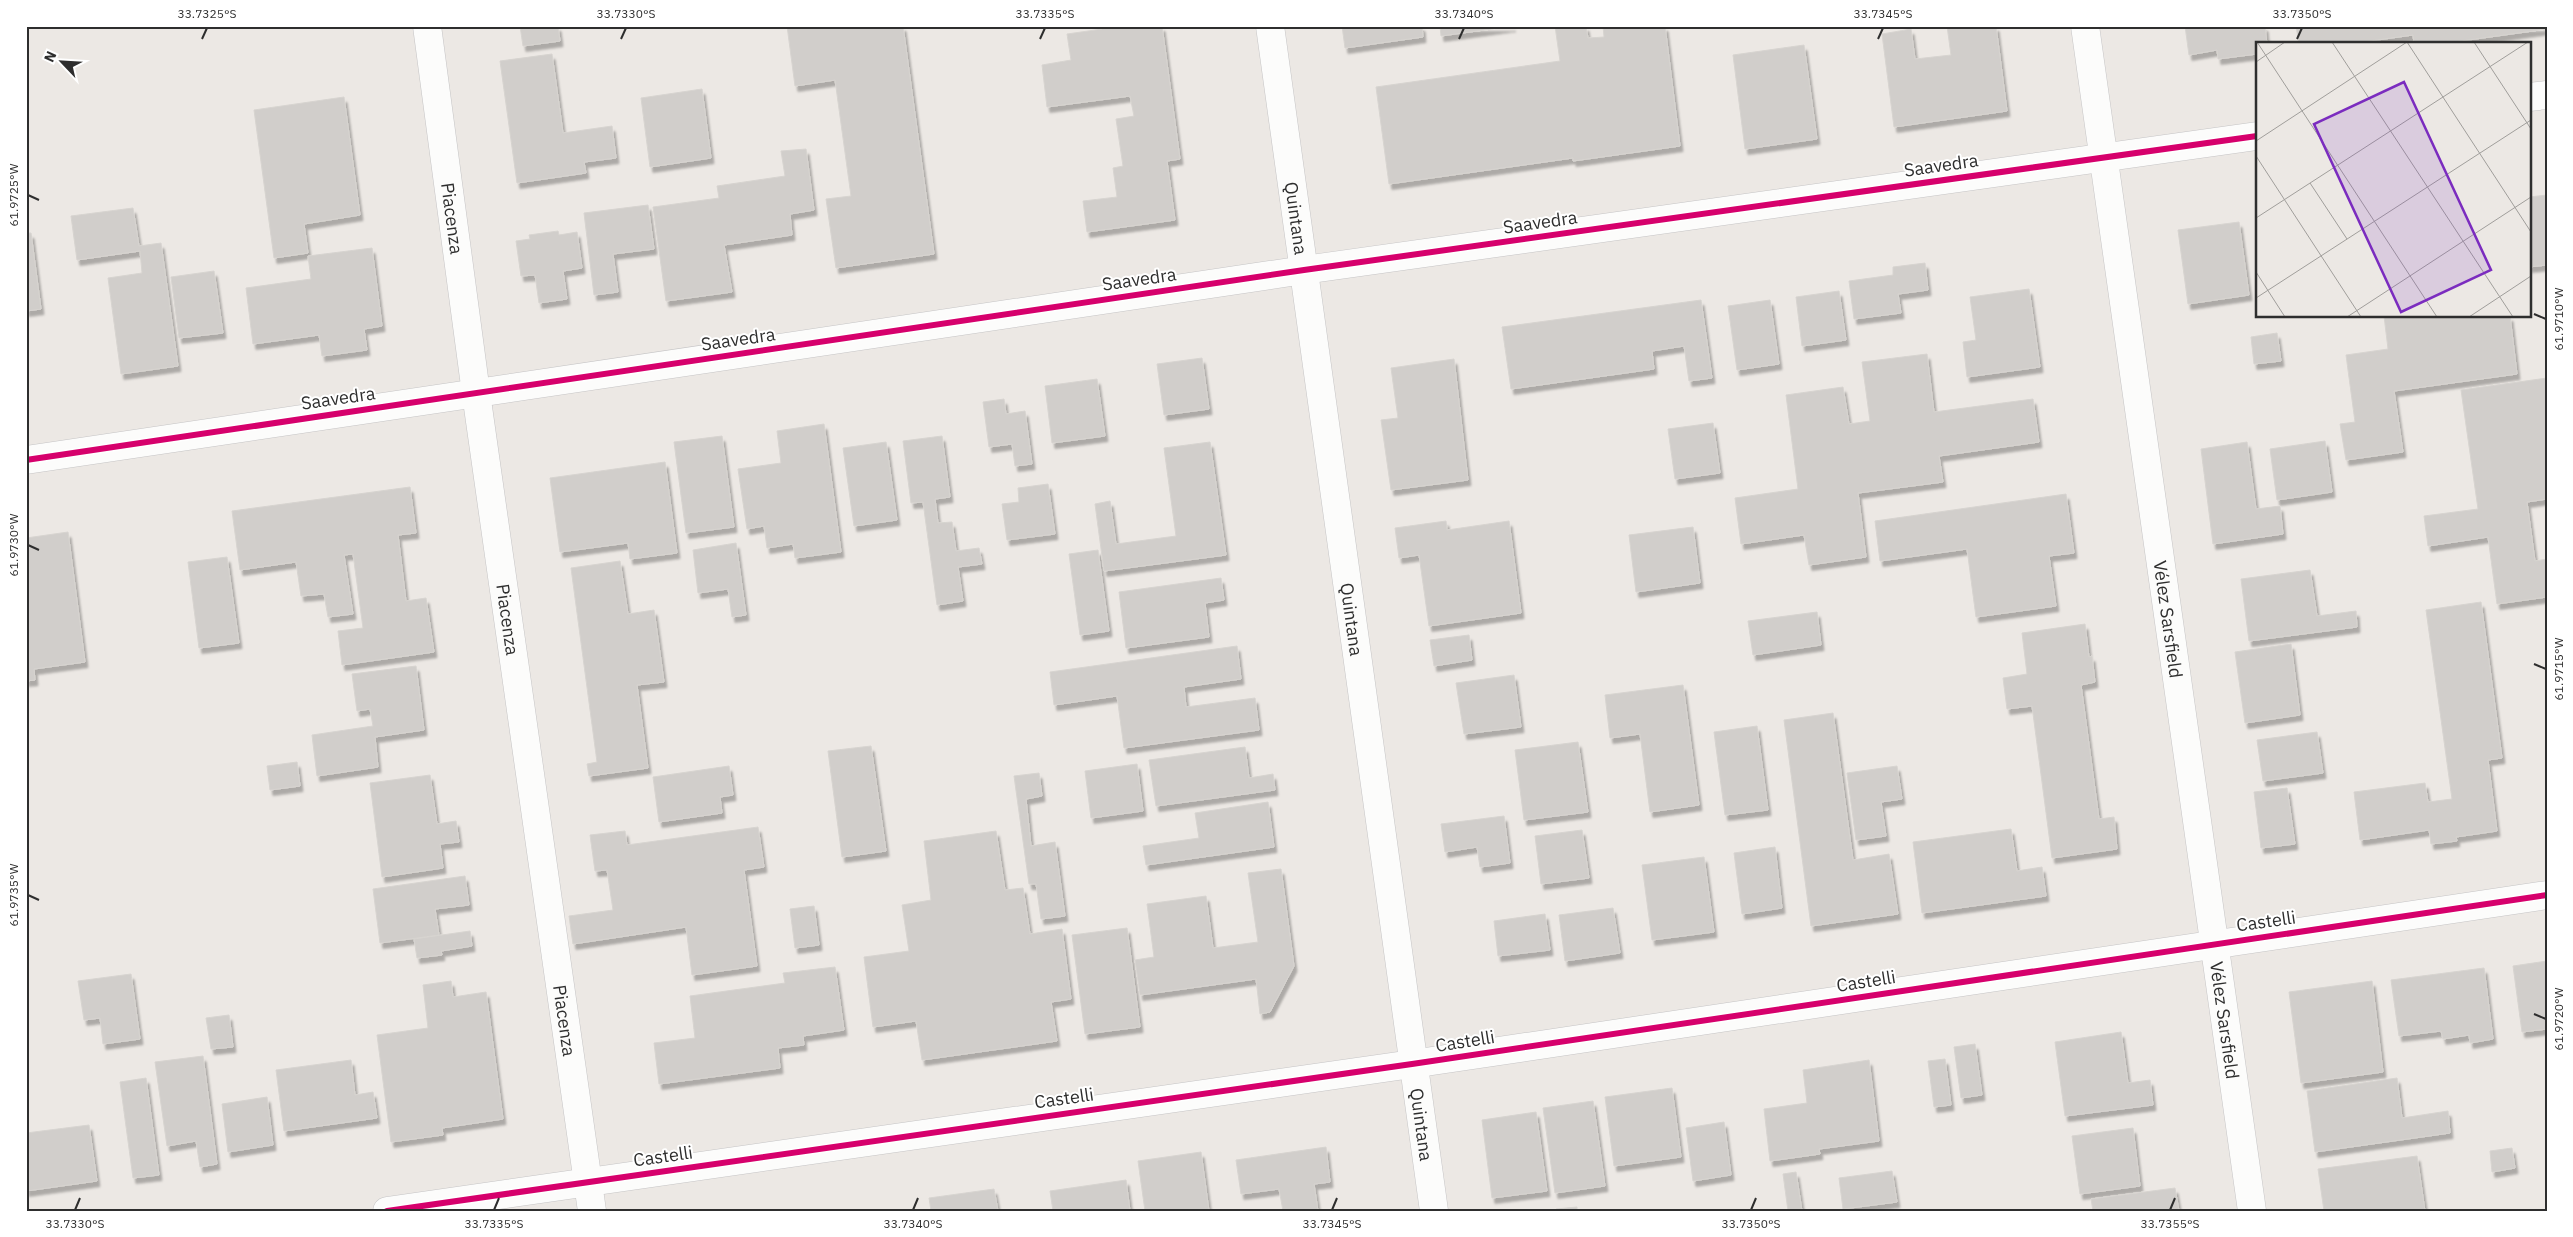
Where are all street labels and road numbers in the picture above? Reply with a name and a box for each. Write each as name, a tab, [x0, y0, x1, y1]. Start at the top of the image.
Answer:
street label: Saavedra	[1902, 148, 1980, 182]
street label: Quintana	[1280, 180, 1313, 257]
street label: Piacenza	[437, 181, 469, 256]
street label: Saavedra	[1501, 205, 1579, 239]
street label: Saavedra	[1100, 262, 1178, 296]
street label: Saavedra	[699, 322, 777, 356]
street label: Saavedra	[299, 381, 377, 415]
street label: Vélez Sarsfield	[2149, 559, 2188, 679]
street label: Quintana	[1336, 581, 1369, 658]
street label: Piacenza	[492, 582, 525, 657]
street label: Castelli	[2235, 905, 2297, 937]
street label: Vélez Sarsfield	[2205, 960, 2245, 1080]
street label: Castelli	[1835, 965, 1897, 997]
street label: Piacenza	[549, 983, 581, 1058]
street label: Castelli	[1434, 1025, 1496, 1057]
street label: Castelli	[1033, 1082, 1095, 1114]
street label: Quintana	[1406, 1087, 1439, 1163]
street label: Castelli	[632, 1140, 694, 1172]

